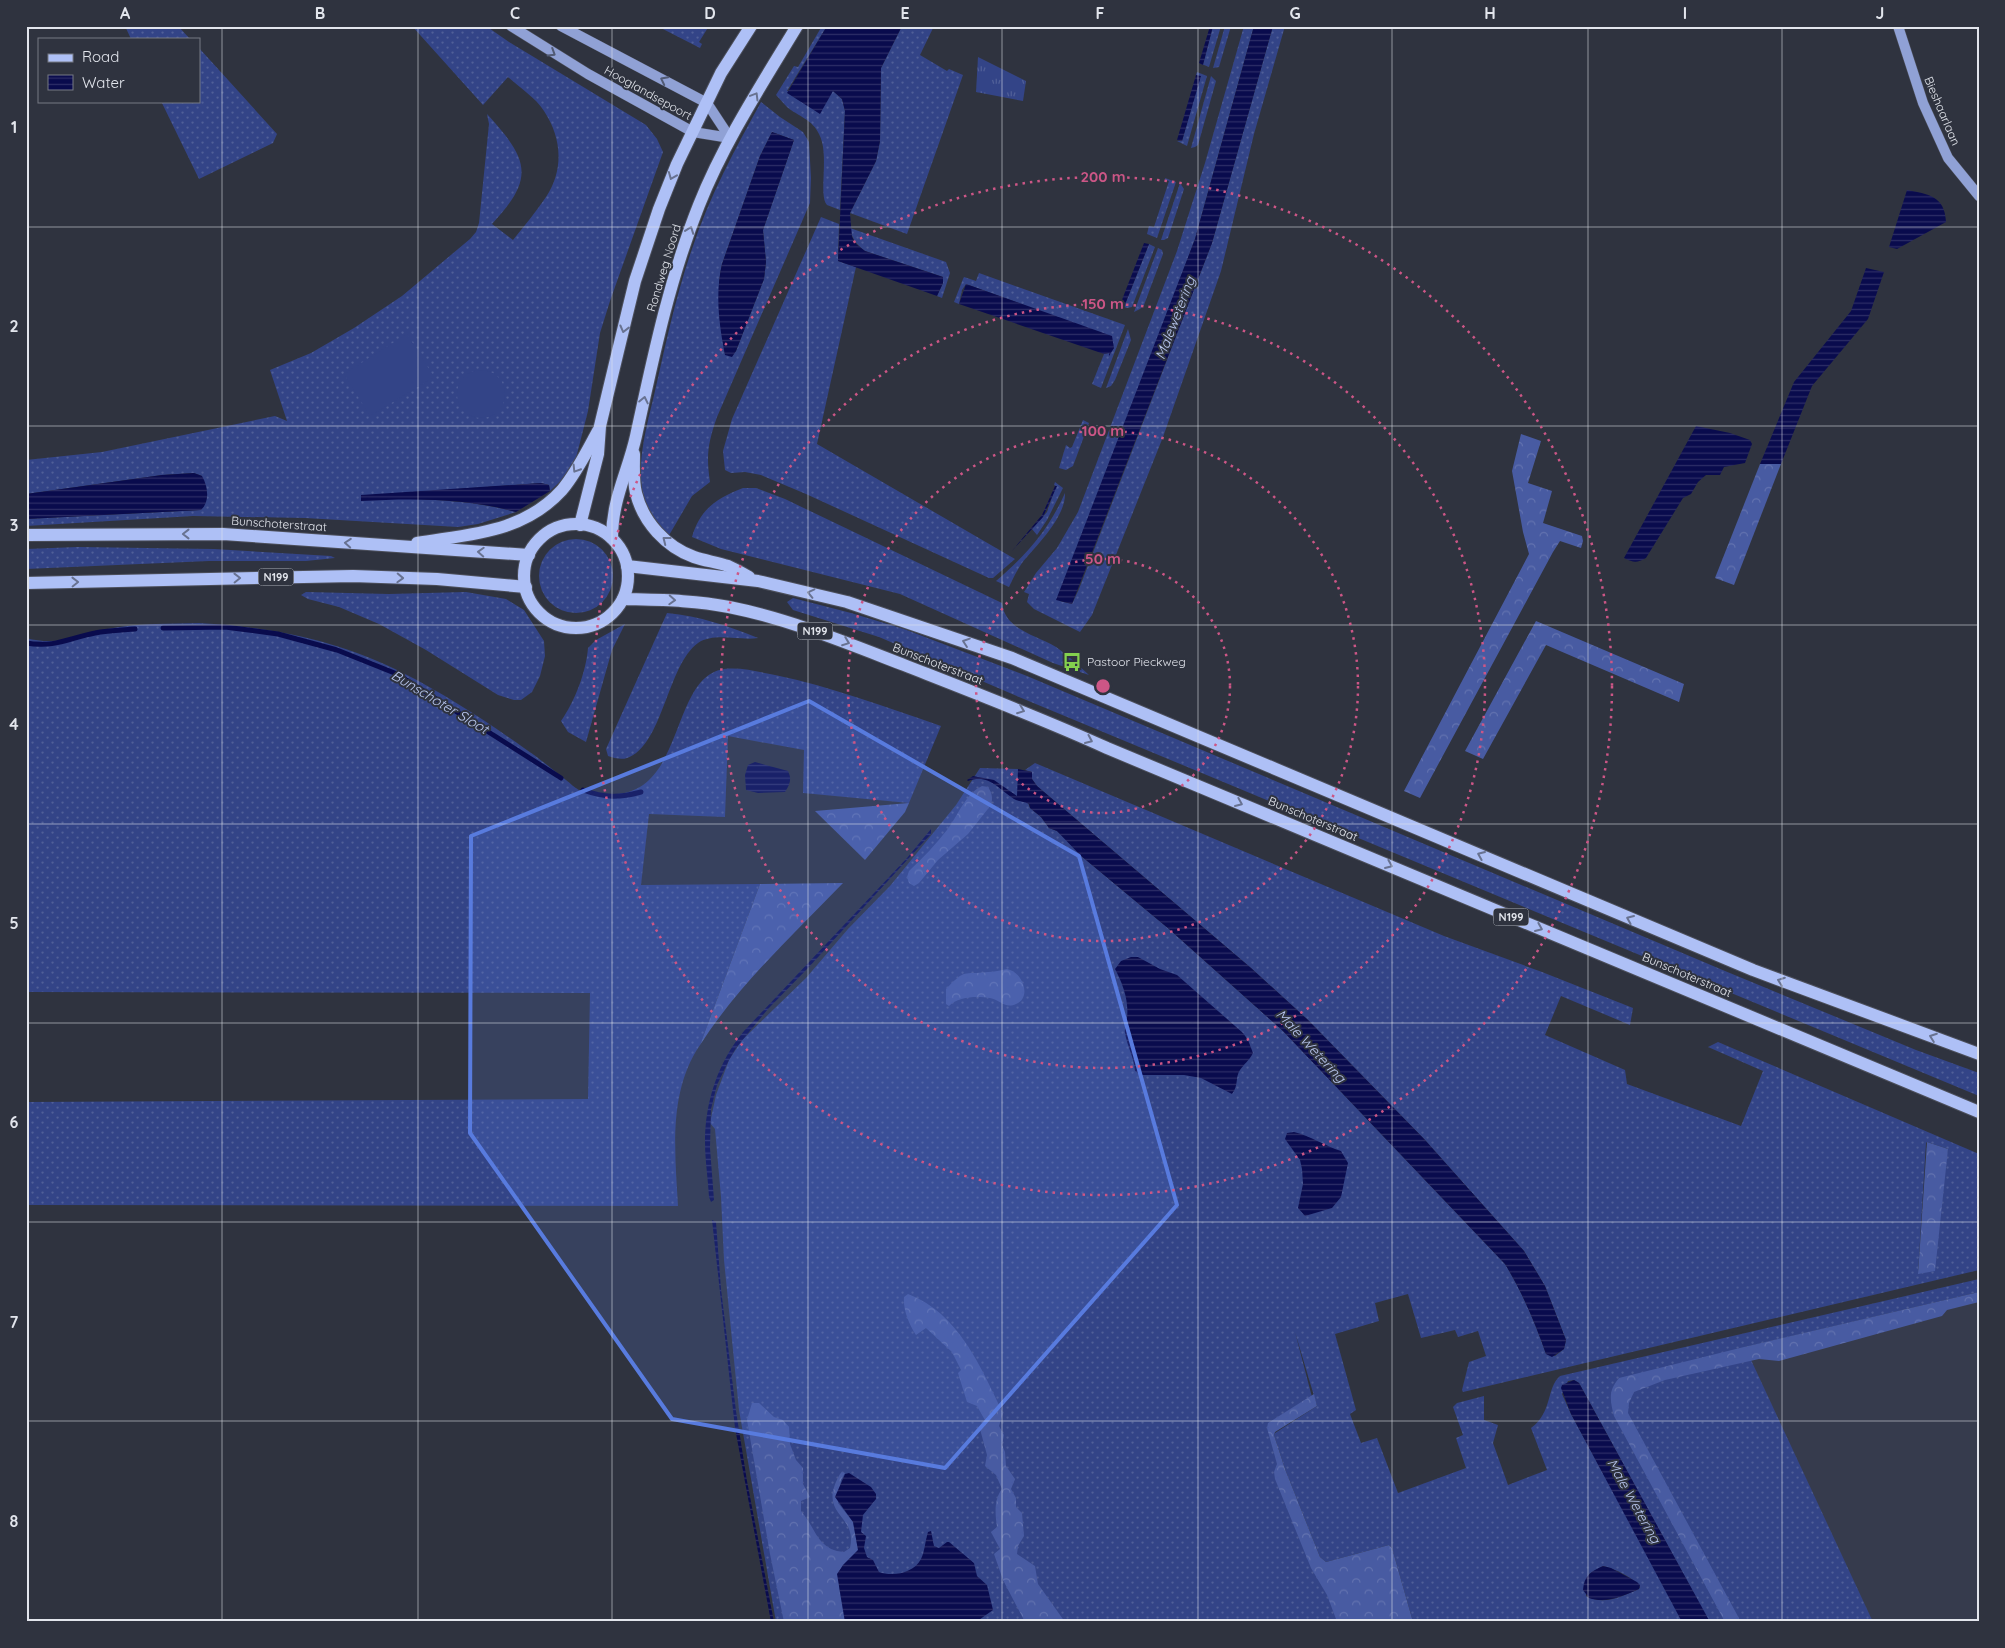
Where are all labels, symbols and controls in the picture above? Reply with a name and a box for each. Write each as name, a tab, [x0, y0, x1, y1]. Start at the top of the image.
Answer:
text: A	[120, 3, 131, 23]
text: B	[315, 3, 325, 23]
text: C	[510, 3, 520, 23]
text: D	[704, 3, 716, 23]
text: E	[900, 3, 910, 23]
text: F	[1096, 3, 1105, 23]
text: G	[1289, 3, 1301, 23]
text: H	[1484, 3, 1496, 23]
text: I	[1683, 3, 1687, 23]
text: J	[1876, 3, 1884, 23]
legend	[38, 38, 200, 102]
one-way arrow	[547, 46, 556, 56]
text: Road	[82, 47, 119, 66]
street label: Hooglandsepoort	[602, 62, 695, 123]
text: Water	[82, 73, 125, 92]
street label: Bieshaarlaan	[1921, 74, 1964, 147]
one-way arrow	[660, 76, 669, 86]
one-way arrow	[748, 92, 758, 101]
text: 1	[11, 117, 17, 137]
text: 200 m	[1081, 167, 1126, 186]
one-way arrow	[668, 171, 678, 180]
street label: Rondweg Noord	[643, 222, 684, 313]
one-way arrow	[684, 226, 694, 234]
water label: Malewetering	[1151, 273, 1199, 362]
text: 150 m	[1082, 294, 1124, 313]
text: 2	[9, 316, 19, 336]
one-way arrow	[619, 324, 629, 332]
one-way arrow	[638, 396, 649, 405]
text: 100 m	[1082, 421, 1124, 440]
one-way arrow	[573, 463, 583, 472]
street label: Bunschoterstraat	[231, 513, 327, 534]
text: 3	[10, 515, 18, 535]
one-way arrow	[181, 529, 189, 539]
one-way arrow	[662, 537, 672, 546]
one-way arrow	[343, 538, 351, 549]
one-way arrow	[476, 547, 484, 558]
text: 50 m	[1085, 549, 1121, 568]
road number: N199	[258, 568, 294, 586]
one-way arrow	[396, 572, 404, 583]
one-way arrow	[234, 573, 242, 583]
one-way arrow	[71, 576, 79, 587]
one-way arrow	[807, 588, 815, 599]
one-way arrow	[668, 595, 676, 606]
road number: N199	[798, 622, 832, 640]
one-way arrow	[841, 636, 850, 647]
one-way arrow	[962, 638, 971, 648]
street label: Bunschoterstraat	[891, 639, 986, 688]
bus stop icon: Pastoor Pieckweg	[1061, 651, 1083, 673]
place label: Pastoor Pieckweg	[1087, 654, 1186, 669]
water label: Bunschoter Sloot	[388, 666, 494, 739]
centre of rings	[1094, 677, 1112, 695]
one-way arrow	[1016, 704, 1025, 715]
text: 4	[9, 714, 19, 734]
one-way arrow	[1084, 733, 1093, 744]
street label: Bunschoterstraat	[1266, 793, 1360, 844]
one-way arrow	[1234, 796, 1243, 807]
one-way arrow	[1477, 851, 1486, 862]
one-way arrow	[1384, 859, 1393, 870]
road number: N199	[1494, 909, 1528, 926]
text: 5	[9, 913, 19, 933]
one-way arrow	[1627, 914, 1635, 924]
one-way arrow	[1534, 922, 1543, 932]
street label: Bunschoterstraat	[1640, 949, 1734, 1000]
one-way arrow	[1777, 977, 1785, 987]
water label: Male Wetering	[1272, 1006, 1350, 1087]
one-way arrow	[1929, 1033, 1938, 1043]
text: 6	[10, 1112, 19, 1132]
text: 7	[10, 1312, 19, 1332]
water label: Male Wetering	[1603, 1456, 1665, 1548]
text: 8	[10, 1511, 19, 1531]

